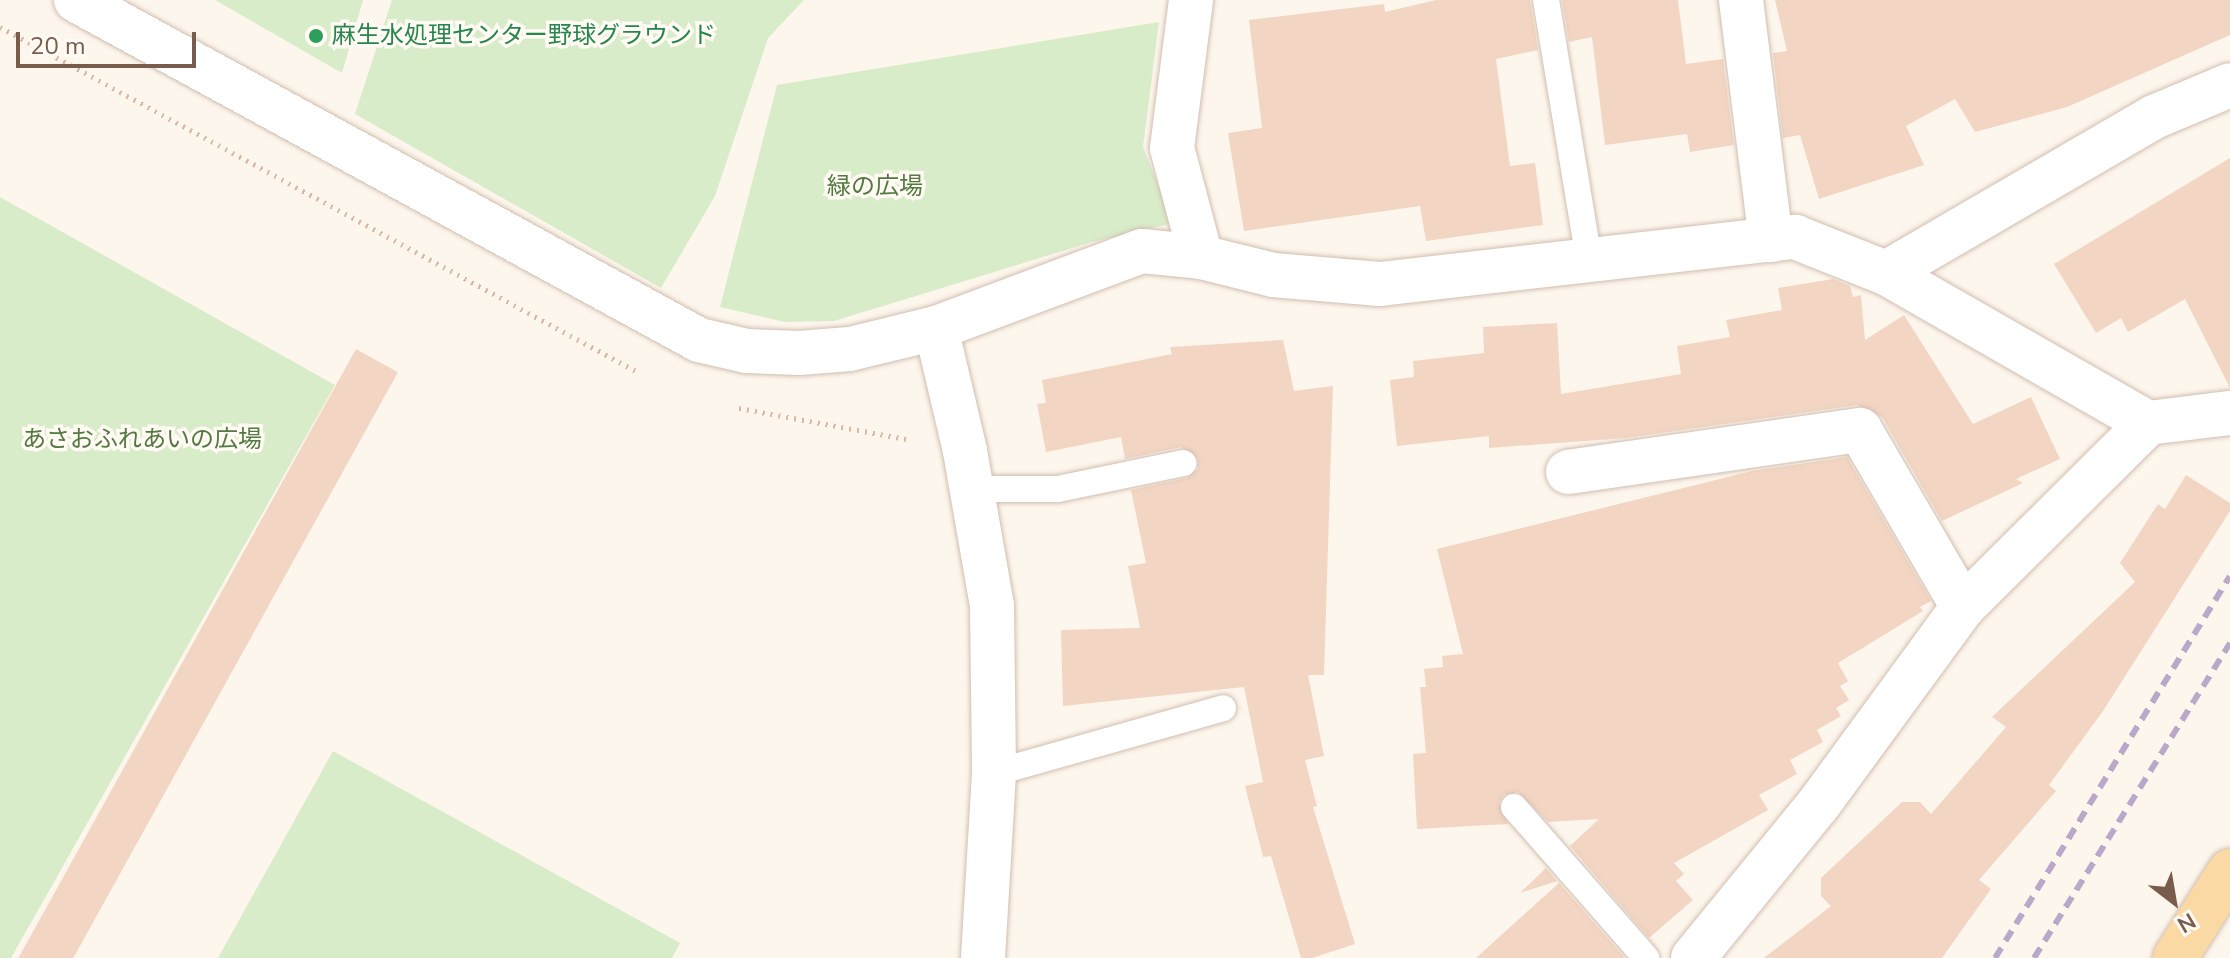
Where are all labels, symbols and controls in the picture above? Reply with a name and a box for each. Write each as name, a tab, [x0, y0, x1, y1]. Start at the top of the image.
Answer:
scale bar	[20, 16, 200, 66]
place label: 麻生水処理センター野球グラウンド	[332, 22, 716, 50]
marker: 麻生水処理センター野球グラウンド	[307, 27, 325, 45]
text: 20 m	[30, 30, 86, 62]
park label: 緑の広場	[827, 173, 923, 201]
park label: あさおふれあいの広場	[22, 426, 262, 454]
north arrow	[2134, 862, 2214, 942]
text: N	[2172, 905, 2201, 940]

